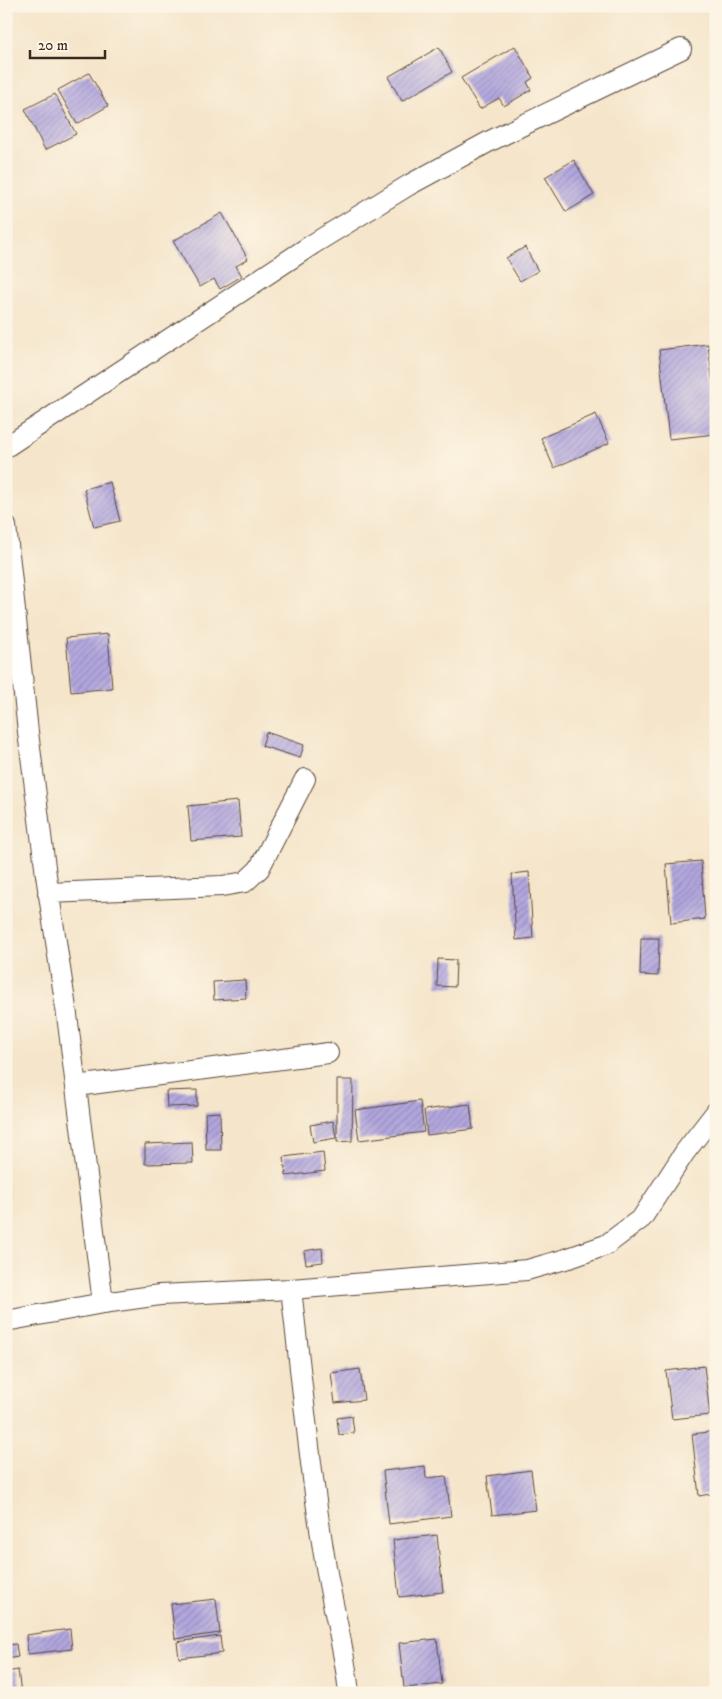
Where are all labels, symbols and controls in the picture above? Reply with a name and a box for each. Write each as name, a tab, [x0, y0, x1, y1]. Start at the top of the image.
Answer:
scale bar	[30, 28, 105, 60]
text: 20 m	[38, 36, 68, 55]

